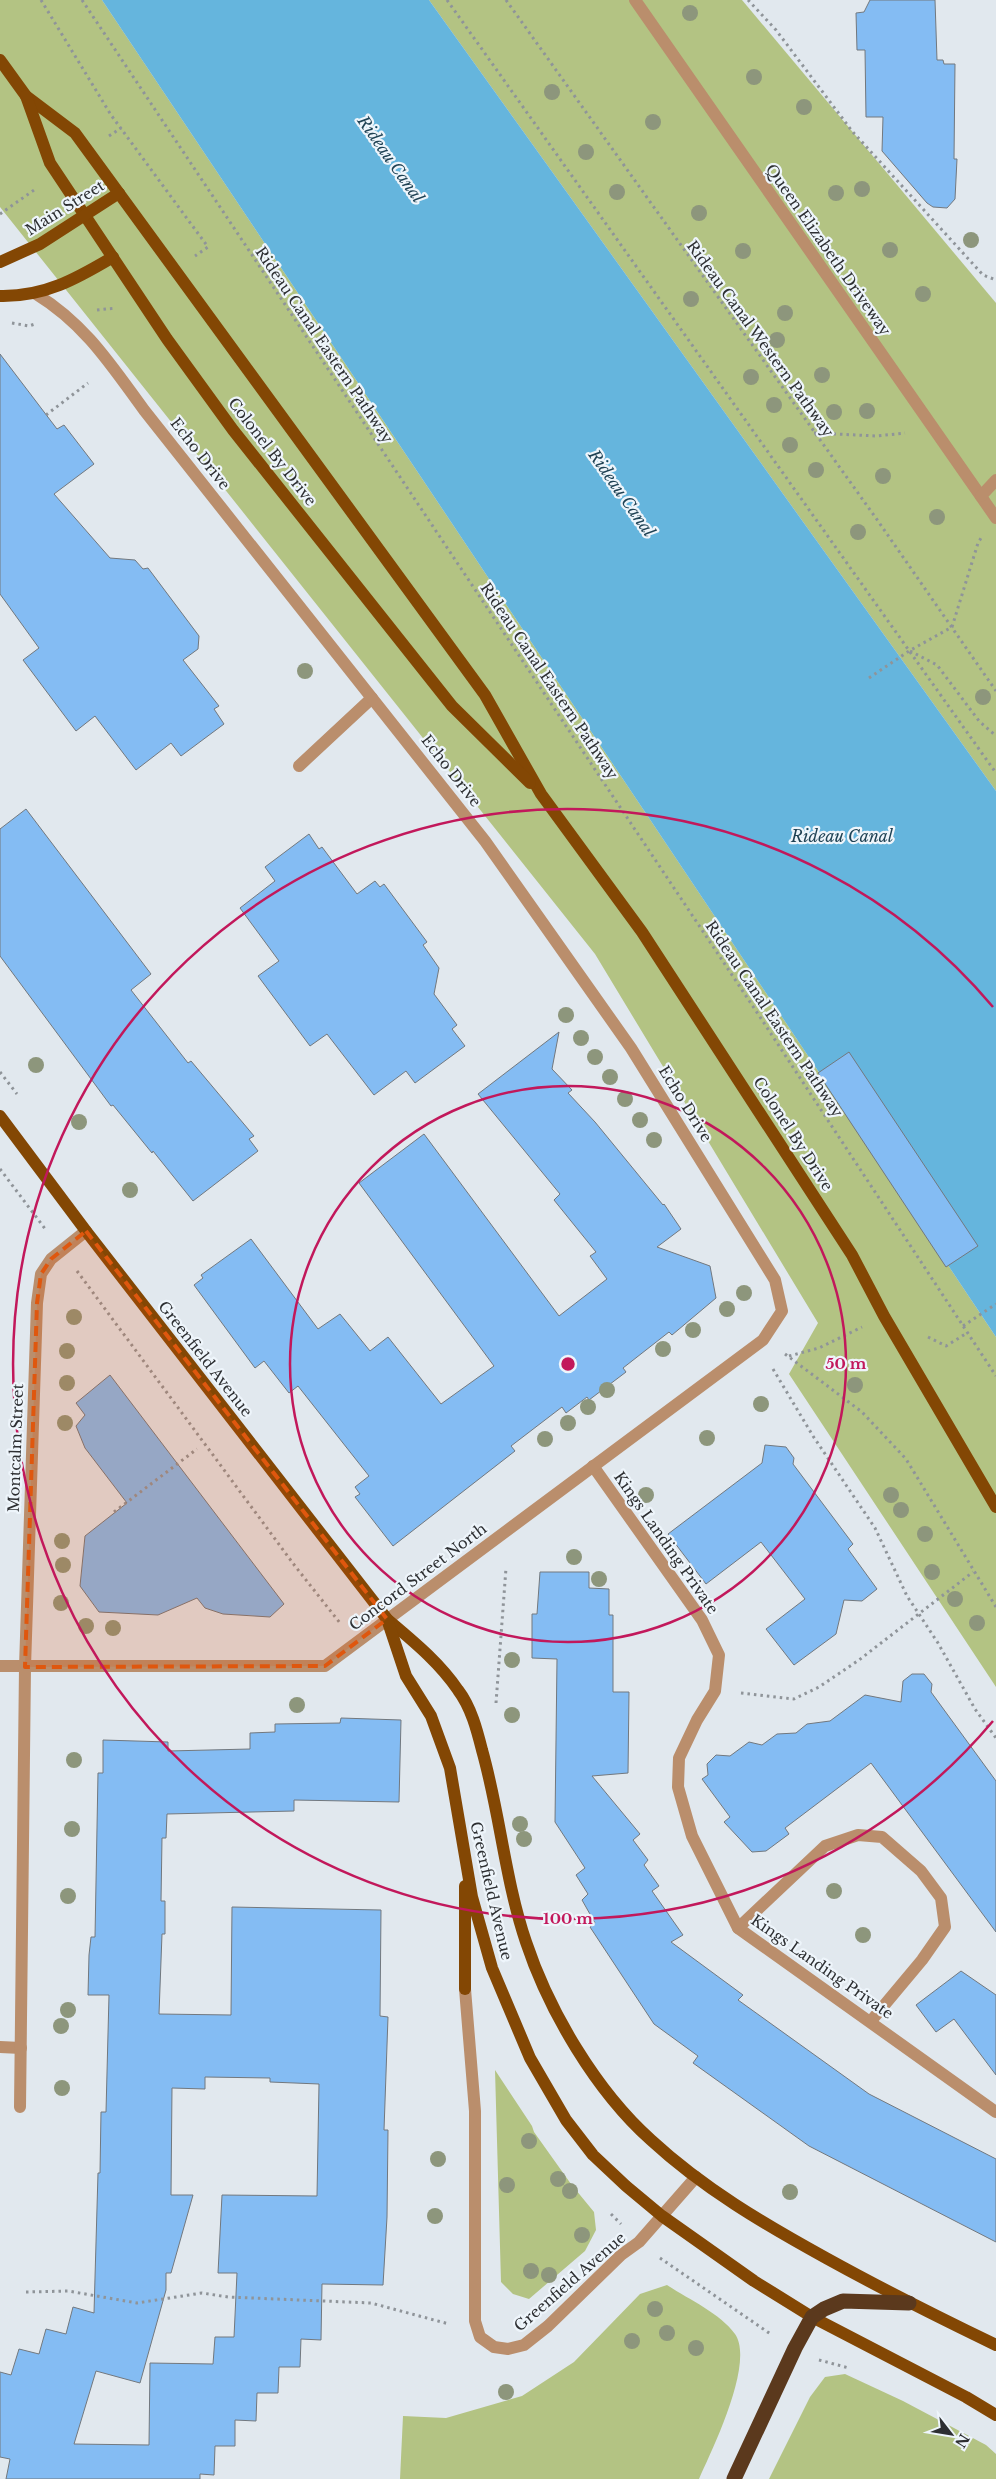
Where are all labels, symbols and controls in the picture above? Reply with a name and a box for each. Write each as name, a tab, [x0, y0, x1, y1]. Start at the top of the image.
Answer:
water label: Rideau Canal	[353, 111, 429, 207]
street label: Queen Elizabeth Driveway	[762, 160, 895, 340]
street label: Main Street	[22, 176, 108, 239]
street label: Rideau Canal Western Pathway	[683, 237, 838, 441]
street label: Rideau Canal Eastern Pathway	[251, 243, 398, 447]
street label: Colonel By Drive	[224, 394, 321, 510]
street label: Echo Drive	[166, 414, 234, 494]
water label: Rideau Canal	[584, 445, 660, 541]
street label: Rideau Canal Eastern Pathway	[476, 579, 623, 783]
street label: Echo Drive	[417, 731, 485, 811]
water label: Rideau Canal	[790, 826, 894, 846]
street label: Rideau Canal Eastern Pathway	[701, 917, 848, 1121]
street label: Echo Drive	[655, 1062, 716, 1145]
street label: Colonel By Drive	[749, 1073, 837, 1194]
street label: Greenfield Avenue	[154, 1297, 257, 1420]
text: 50 m	[826, 1354, 867, 1373]
centre of rings	[559, 1355, 577, 1373]
street label: Montcalm Street	[4, 1383, 27, 1513]
street label: Kings Landing Private	[610, 1468, 723, 1618]
street label: Concord Street North	[345, 1519, 490, 1634]
street label: Greenfield Avenue	[466, 1820, 517, 1962]
text: 100 m	[543, 1909, 593, 1928]
street label: Kings Landing Private	[747, 1910, 897, 2023]
street label: Greenfield Avenue	[510, 2228, 629, 2335]
north arrow	[926, 2409, 976, 2459]
text: N	[951, 2430, 973, 2451]

